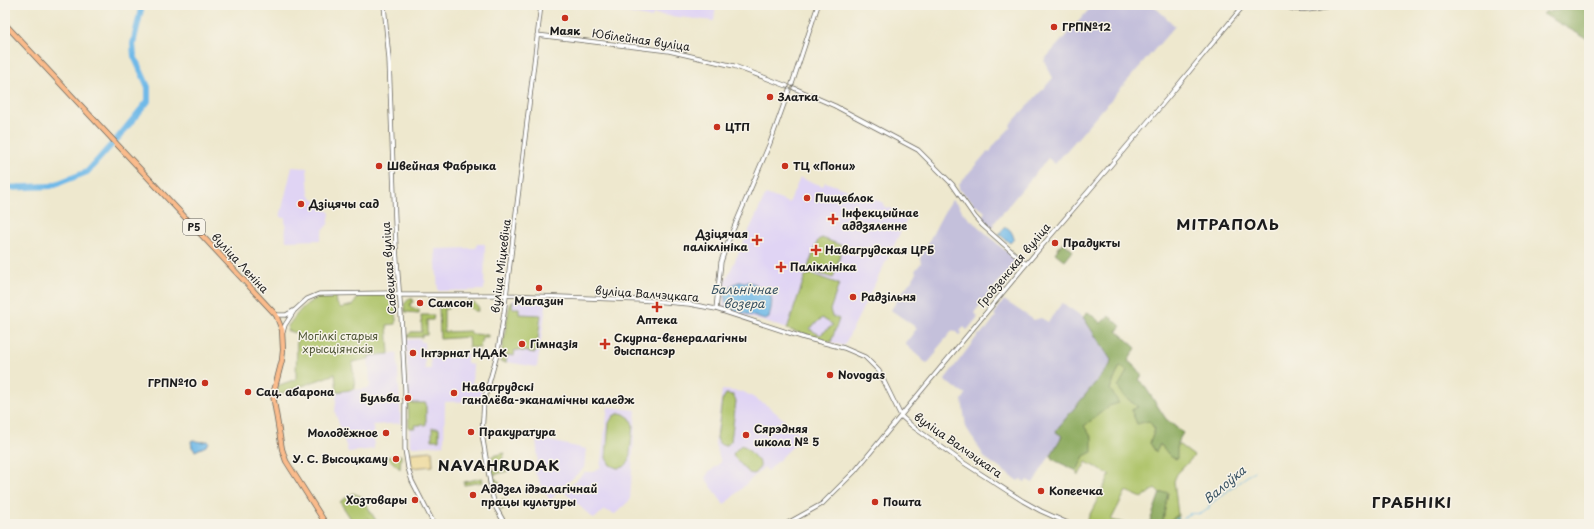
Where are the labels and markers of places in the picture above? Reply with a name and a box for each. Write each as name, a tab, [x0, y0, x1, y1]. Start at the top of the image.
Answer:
marker: Маяк	[560, 13, 570, 23]
place label: ГРП№12	[1062, 18, 1111, 35]
place label: Маяк	[550, 22, 580, 39]
marker: ГРП№12	[1049, 22, 1059, 32]
place label: Златка	[777, 88, 819, 105]
marker: Златка	[765, 92, 775, 102]
place label: ЦТП	[725, 118, 750, 135]
marker: ЦТП	[712, 122, 722, 132]
place label: Швейная Фабрыка	[387, 157, 497, 174]
place label: ТЦ «Пони»	[793, 157, 856, 174]
marker: Швейная Фабрыка	[374, 161, 384, 171]
marker: ТЦ «Пони»	[780, 161, 790, 171]
place label: Пищеблок	[815, 189, 874, 206]
marker: Пищеблок	[802, 193, 812, 203]
place label: Дзіцячы сад	[308, 195, 380, 212]
marker: Дзіцячы сад	[296, 199, 306, 209]
place label: Інфекцыйнае аддзяленне	[842, 204, 919, 234]
marker: Інфекцыйнае аддзяленне	[827, 213, 839, 225]
place label: Дзіцячая паліклініка	[683, 225, 749, 255]
marker: Дзіцячая паліклініка	[751, 234, 763, 246]
place label: Прадукты	[1063, 234, 1120, 251]
marker: Прадукты	[1050, 238, 1060, 248]
place label: Навагрудская ЦРБ	[825, 241, 934, 258]
marker: Навагрудская ЦРБ	[810, 244, 822, 256]
place label: Паліклініка	[790, 258, 857, 275]
marker: Паліклініка	[775, 261, 787, 273]
marker: Магазин	[534, 283, 544, 293]
place label: Радзільня	[861, 288, 916, 305]
place label: Магазин	[514, 292, 564, 309]
marker: Радзільня	[848, 292, 858, 302]
place label: Самсон	[428, 294, 473, 311]
marker: Самсон	[415, 298, 425, 308]
marker: Аптека	[652, 302, 662, 312]
place label: Аптека	[636, 311, 678, 328]
place label: Скурна-венералагічны дыспансэр	[614, 329, 747, 359]
place label: Гімназія	[530, 335, 578, 352]
marker: Скурна-венералагічны дыспансэр	[599, 338, 611, 350]
marker: Гімназія	[517, 339, 527, 349]
place label: Інтэрнат НДАК	[421, 344, 507, 361]
marker: Інтэрнат НДАК	[408, 348, 418, 358]
place label: Novogas	[838, 366, 885, 383]
marker: Novogas	[825, 370, 835, 380]
place label: ГРП№10	[148, 374, 197, 391]
marker: ГРП№10	[200, 378, 210, 388]
place label: Навагрудскі гандлёва-эканамічны каледж	[462, 378, 635, 408]
place label: Сац. абарона	[256, 383, 335, 400]
marker: Сац. абарона	[243, 387, 253, 397]
marker: Навагрудскі гандлёва-эканамічны каледж	[449, 388, 459, 398]
place label: Бульба	[360, 389, 401, 406]
marker: Бульба	[403, 393, 413, 403]
place label: Сярэдняя школа № 5	[754, 420, 819, 450]
place label: Пракуратура	[479, 423, 556, 440]
place label: Молодёжное	[308, 424, 379, 441]
marker: Пракуратура	[466, 427, 476, 437]
marker: Молодёжное	[381, 428, 391, 438]
marker: Сярэдняя школа № 5	[741, 430, 751, 440]
place label: У. С. Высоцкаму	[292, 450, 388, 467]
marker: У. С. Высоцкаму	[391, 454, 401, 464]
place label: Аддзел ідэалагічнай працы культуры	[481, 480, 597, 510]
place label: Копеечка	[1049, 482, 1104, 499]
marker: Копеечка	[1036, 486, 1046, 496]
marker: Аддзел ідэалагічнай працы культуры	[468, 490, 478, 500]
place label: Хозтовары	[346, 491, 407, 508]
place label: Пошта	[883, 493, 922, 510]
marker: Хозтовары	[410, 495, 420, 505]
marker: Пошта	[870, 497, 880, 507]

